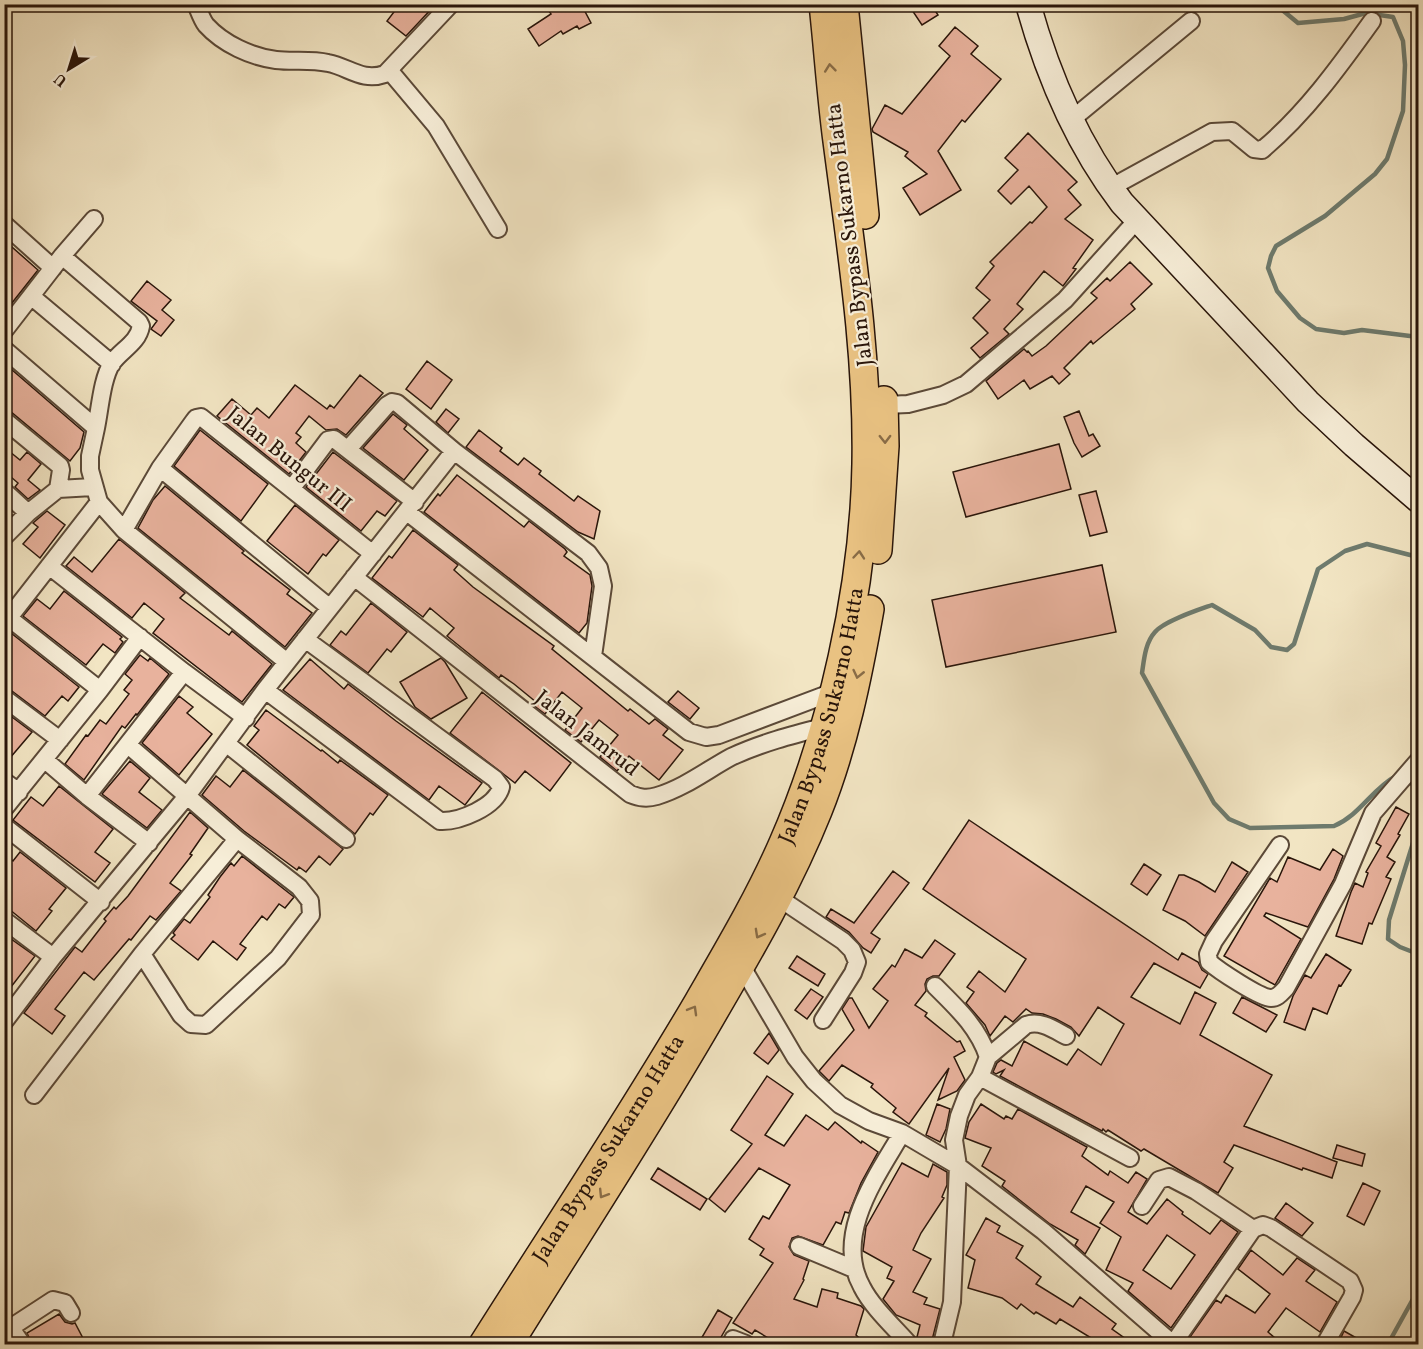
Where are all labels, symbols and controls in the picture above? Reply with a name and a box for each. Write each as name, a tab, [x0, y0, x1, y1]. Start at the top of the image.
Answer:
north arrow	[39, 39, 99, 99]
one-way arrow	[824, 64, 837, 73]
text: U	[50, 67, 72, 91]
street label: Jalan Bypass Sukarno Hatta	[819, 101, 882, 368]
street label: Jalan Bungur III	[219, 400, 358, 520]
one-way arrow	[879, 434, 891, 443]
one-way arrow	[852, 550, 865, 560]
street label: Jalan Bypass Sukarno Hatta	[771, 585, 873, 849]
one-way arrow	[853, 669, 866, 679]
street label: Jalan Jamrud	[528, 683, 645, 785]
one-way arrow	[755, 927, 766, 938]
one-way arrow	[685, 1006, 697, 1016]
street label: Jalan Bypass Sukarno Hatta	[526, 1029, 693, 1270]
one-way arrow	[599, 1187, 610, 1198]

